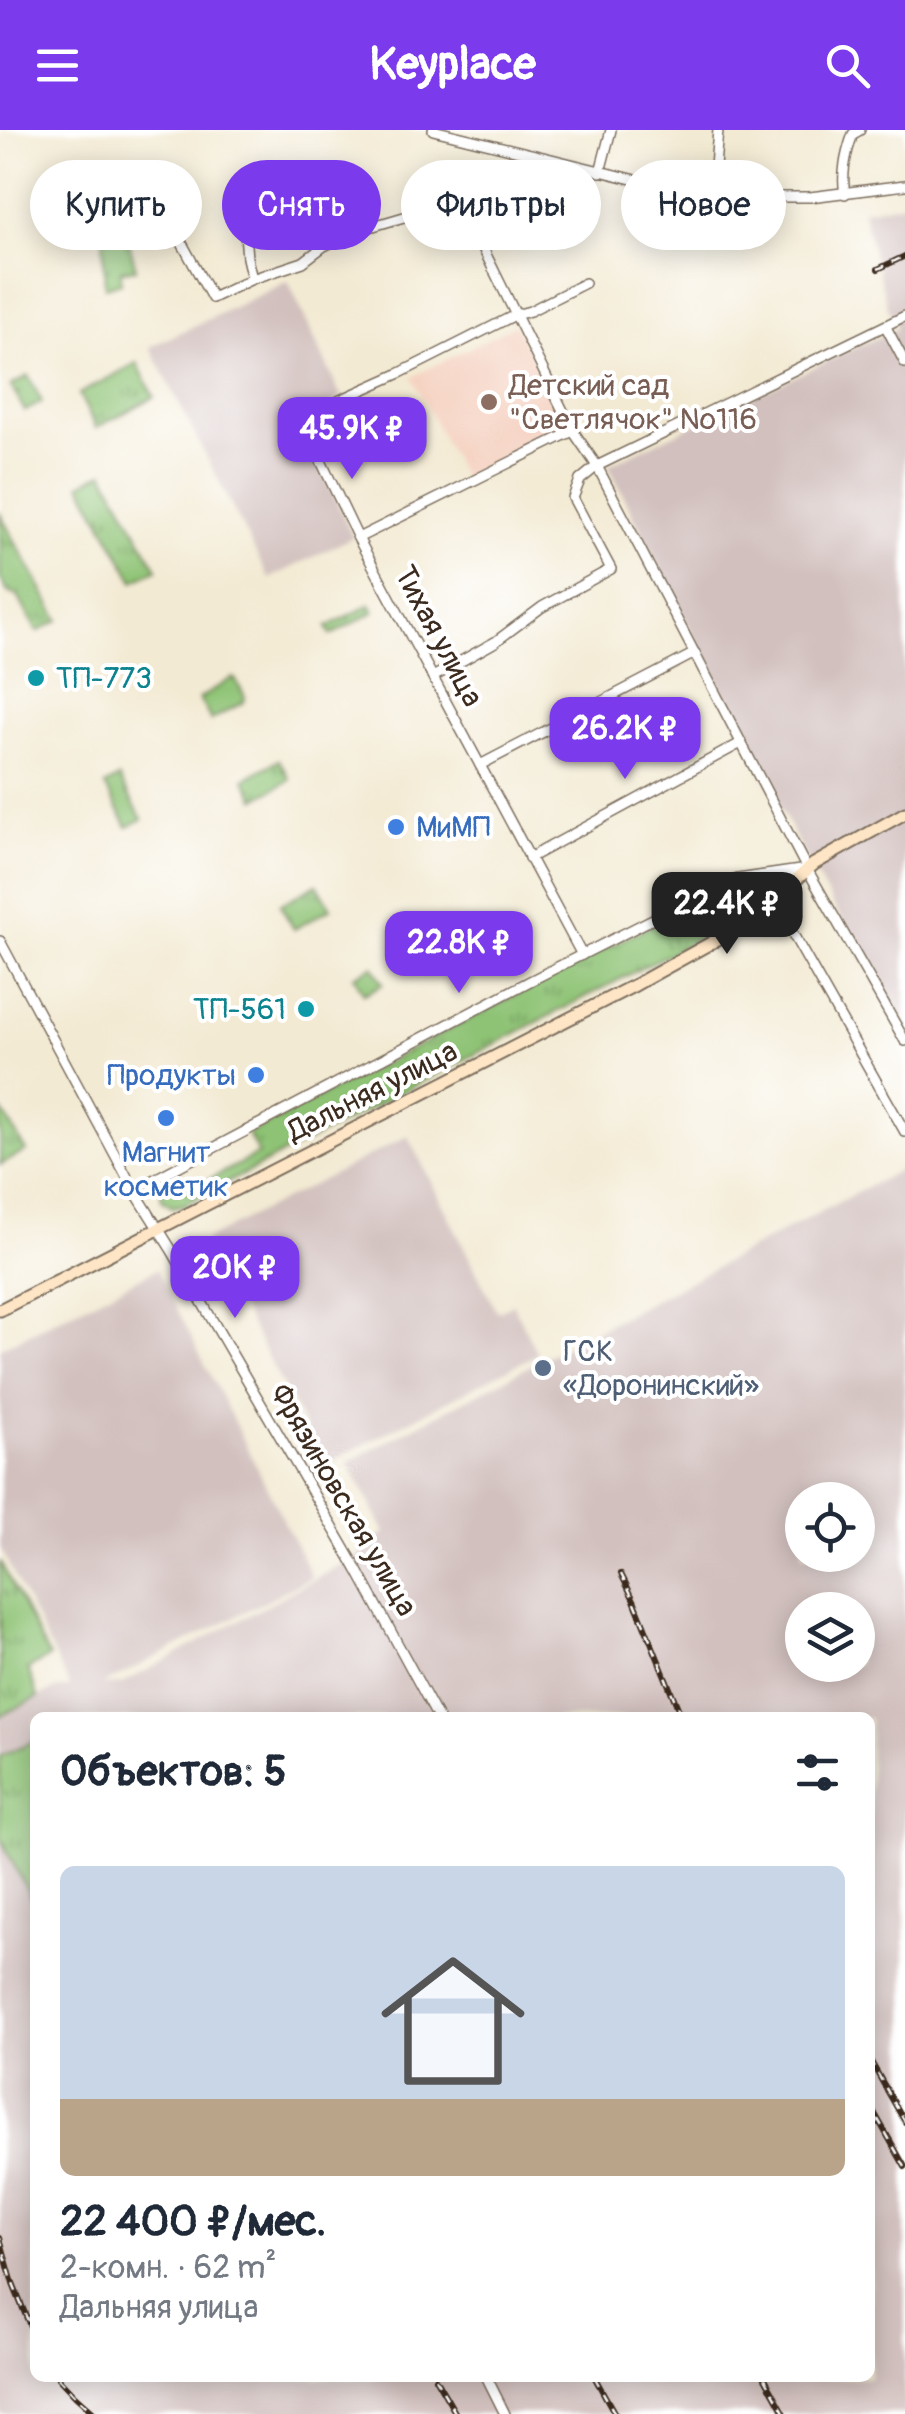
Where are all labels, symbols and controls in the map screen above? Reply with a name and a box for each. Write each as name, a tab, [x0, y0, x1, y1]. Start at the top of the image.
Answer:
text: Keyplace	[369, 37, 536, 93]
icon: menu	[30, 38, 85, 93]
icon: search	[820, 38, 875, 93]
chip: Купить	[30, 160, 202, 250]
chip: Снять	[222, 160, 381, 250]
chip: Фильтры	[401, 160, 601, 250]
chip: Новое	[621, 160, 786, 250]
place label: Детский сад "Светлячок" №116	[508, 367, 757, 438]
marker: Детский сад "Светлячок" №116	[478, 391, 500, 413]
pin: 45.9K ₽	[260, 397, 444, 482]
text: 45.9K ₽	[300, 409, 404, 449]
street label: Тихая улица	[386, 559, 491, 713]
place label: ТП-773	[56, 660, 152, 697]
marker: ТП-773	[25, 667, 47, 689]
pin: 26.2K ₽	[533, 697, 717, 782]
text: 26.2K ₽	[572, 709, 678, 749]
place label: МиМП	[416, 809, 491, 846]
marker: МиМП	[385, 816, 407, 838]
pin: 22.4K ₽	[635, 872, 819, 957]
text: 22.4K ₽	[674, 884, 780, 924]
pin: 22.8K ₽	[367, 911, 551, 996]
text: 22.8K ₽	[407, 923, 511, 963]
place label: ТП-561	[193, 991, 286, 1028]
marker: ТП-561	[295, 998, 317, 1020]
street label: Дальняя улица	[280, 1033, 463, 1151]
place label: Продукты	[107, 1057, 236, 1094]
marker: Продукты	[245, 1064, 267, 1086]
marker: Магнит косметик	[155, 1107, 177, 1129]
place label: Магнит косметик	[103, 1134, 229, 1205]
pin: 20K ₽	[165, 1236, 305, 1321]
text: 20K ₽	[192, 1248, 278, 1288]
place label: ГСК «Доронинский»	[563, 1333, 759, 1404]
marker: ГСК «Доронинский»	[532, 1357, 554, 1379]
street label: Фрязиновская улица	[262, 1378, 425, 1623]
map controls	[785, 1482, 875, 1682]
button: locate	[785, 1482, 875, 1572]
button: layers	[785, 1592, 875, 1682]
icon: filters	[790, 1745, 845, 1800]
text: Объектов: 5	[60, 1746, 287, 1798]
icon: home	[363, 1931, 543, 2111]
text: 22 400 ₽/мес.	[60, 2196, 326, 2248]
text: 2-комн. · 62 m²	[60, 2248, 276, 2288]
text: Дальняя улица	[60, 2288, 258, 2328]

